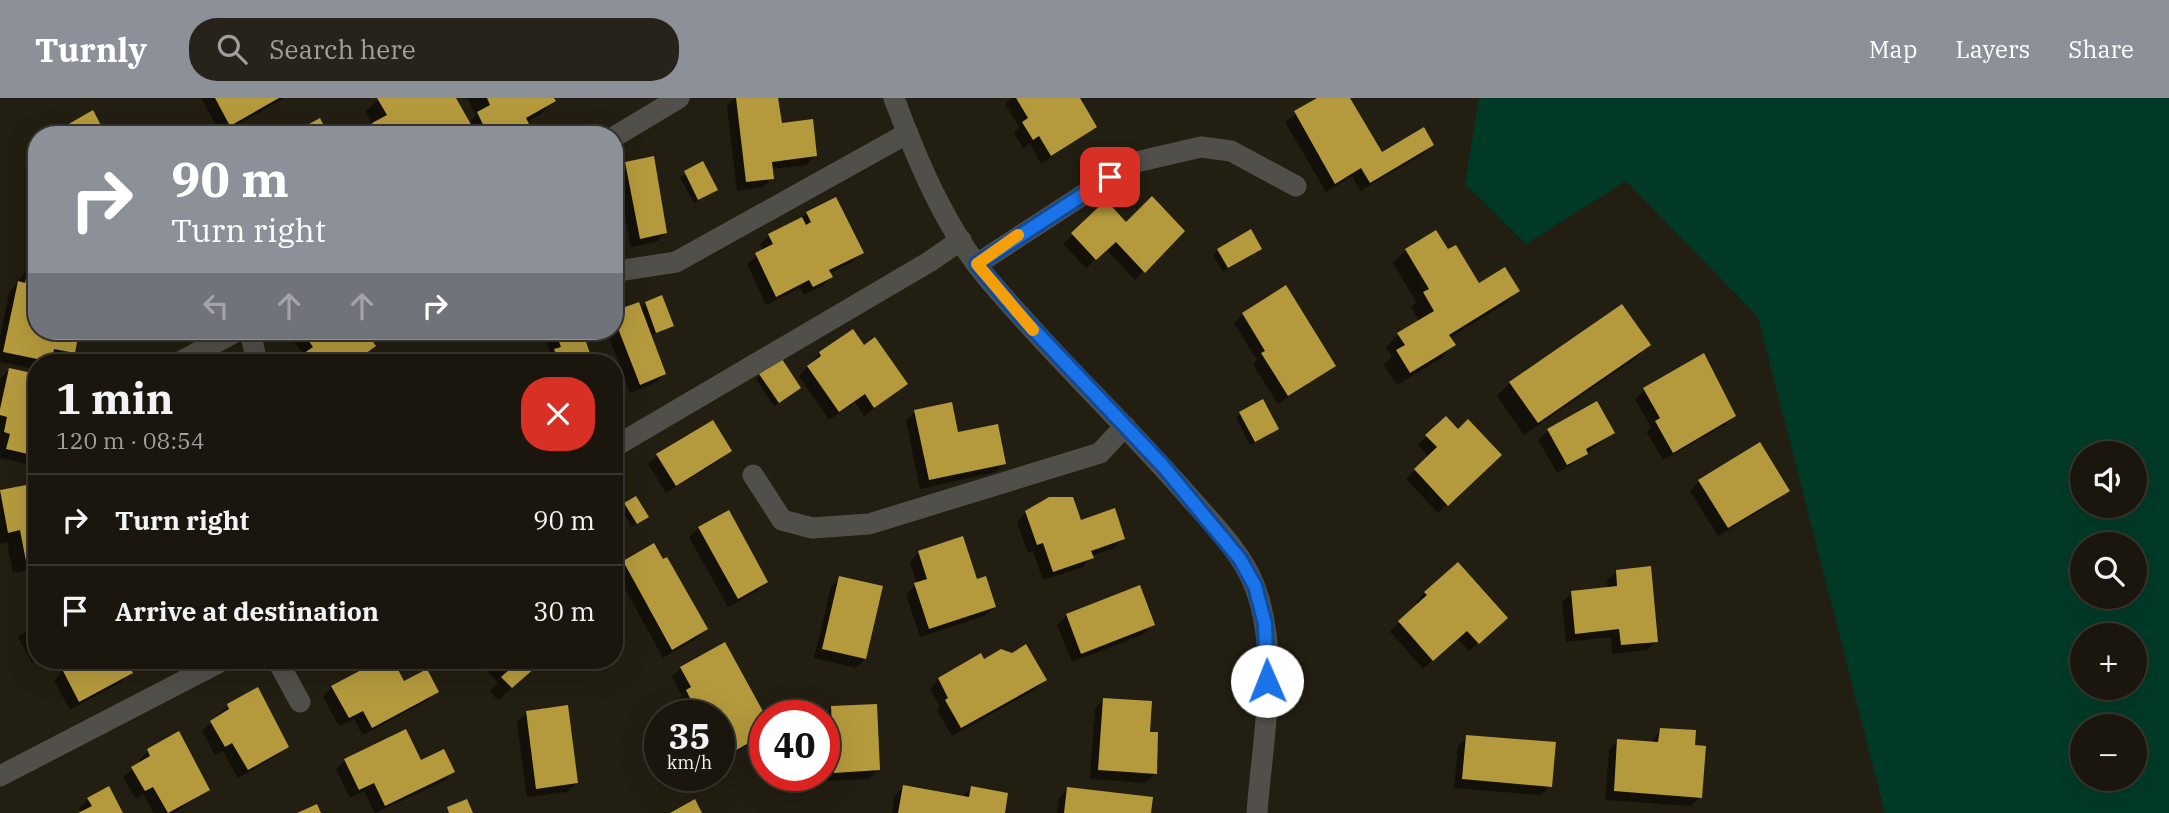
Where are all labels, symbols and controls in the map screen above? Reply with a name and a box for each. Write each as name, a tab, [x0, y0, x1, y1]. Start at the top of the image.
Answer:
search box	[189, 18, 679, 81]
text: Turnly	[35, 28, 147, 71]
icon: search	[213, 30, 251, 68]
text: Search here	[269, 32, 416, 66]
text: Map	[1869, 33, 1917, 65]
text: Layers	[1955, 33, 2030, 65]
text: Share	[2068, 33, 2134, 65]
text: 90 m	[171, 147, 289, 210]
pin	[1080, 147, 1140, 207]
icon: right	[56, 154, 147, 245]
icon: arrive	[1091, 158, 1129, 196]
text: Turn right	[171, 209, 326, 251]
icon: left	[197, 287, 235, 325]
icon: ahead	[270, 287, 308, 325]
icon: ahead	[343, 287, 381, 325]
icon: right	[416, 287, 454, 325]
text: 1 min	[56, 371, 174, 426]
button: close	[521, 377, 595, 451]
text: 120 m · 08:54	[56, 425, 205, 455]
map controls	[2070, 441, 2147, 791]
button: sound	[2070, 441, 2147, 518]
icon: right	[56, 501, 94, 539]
text: Turn right	[115, 503, 249, 537]
text: 90 m	[533, 503, 595, 537]
button: search	[2070, 532, 2147, 609]
icon: arrive	[56, 592, 94, 630]
text: Arrive at destination	[115, 594, 379, 628]
text: 30 m	[533, 594, 595, 628]
button: +	[2070, 623, 2147, 700]
position arrow	[1230, 644, 1304, 718]
speed limit sign: 40	[749, 700, 840, 791]
text: 35	[668, 713, 711, 759]
button: −	[2070, 714, 2147, 791]
text: km/h	[667, 751, 712, 774]

